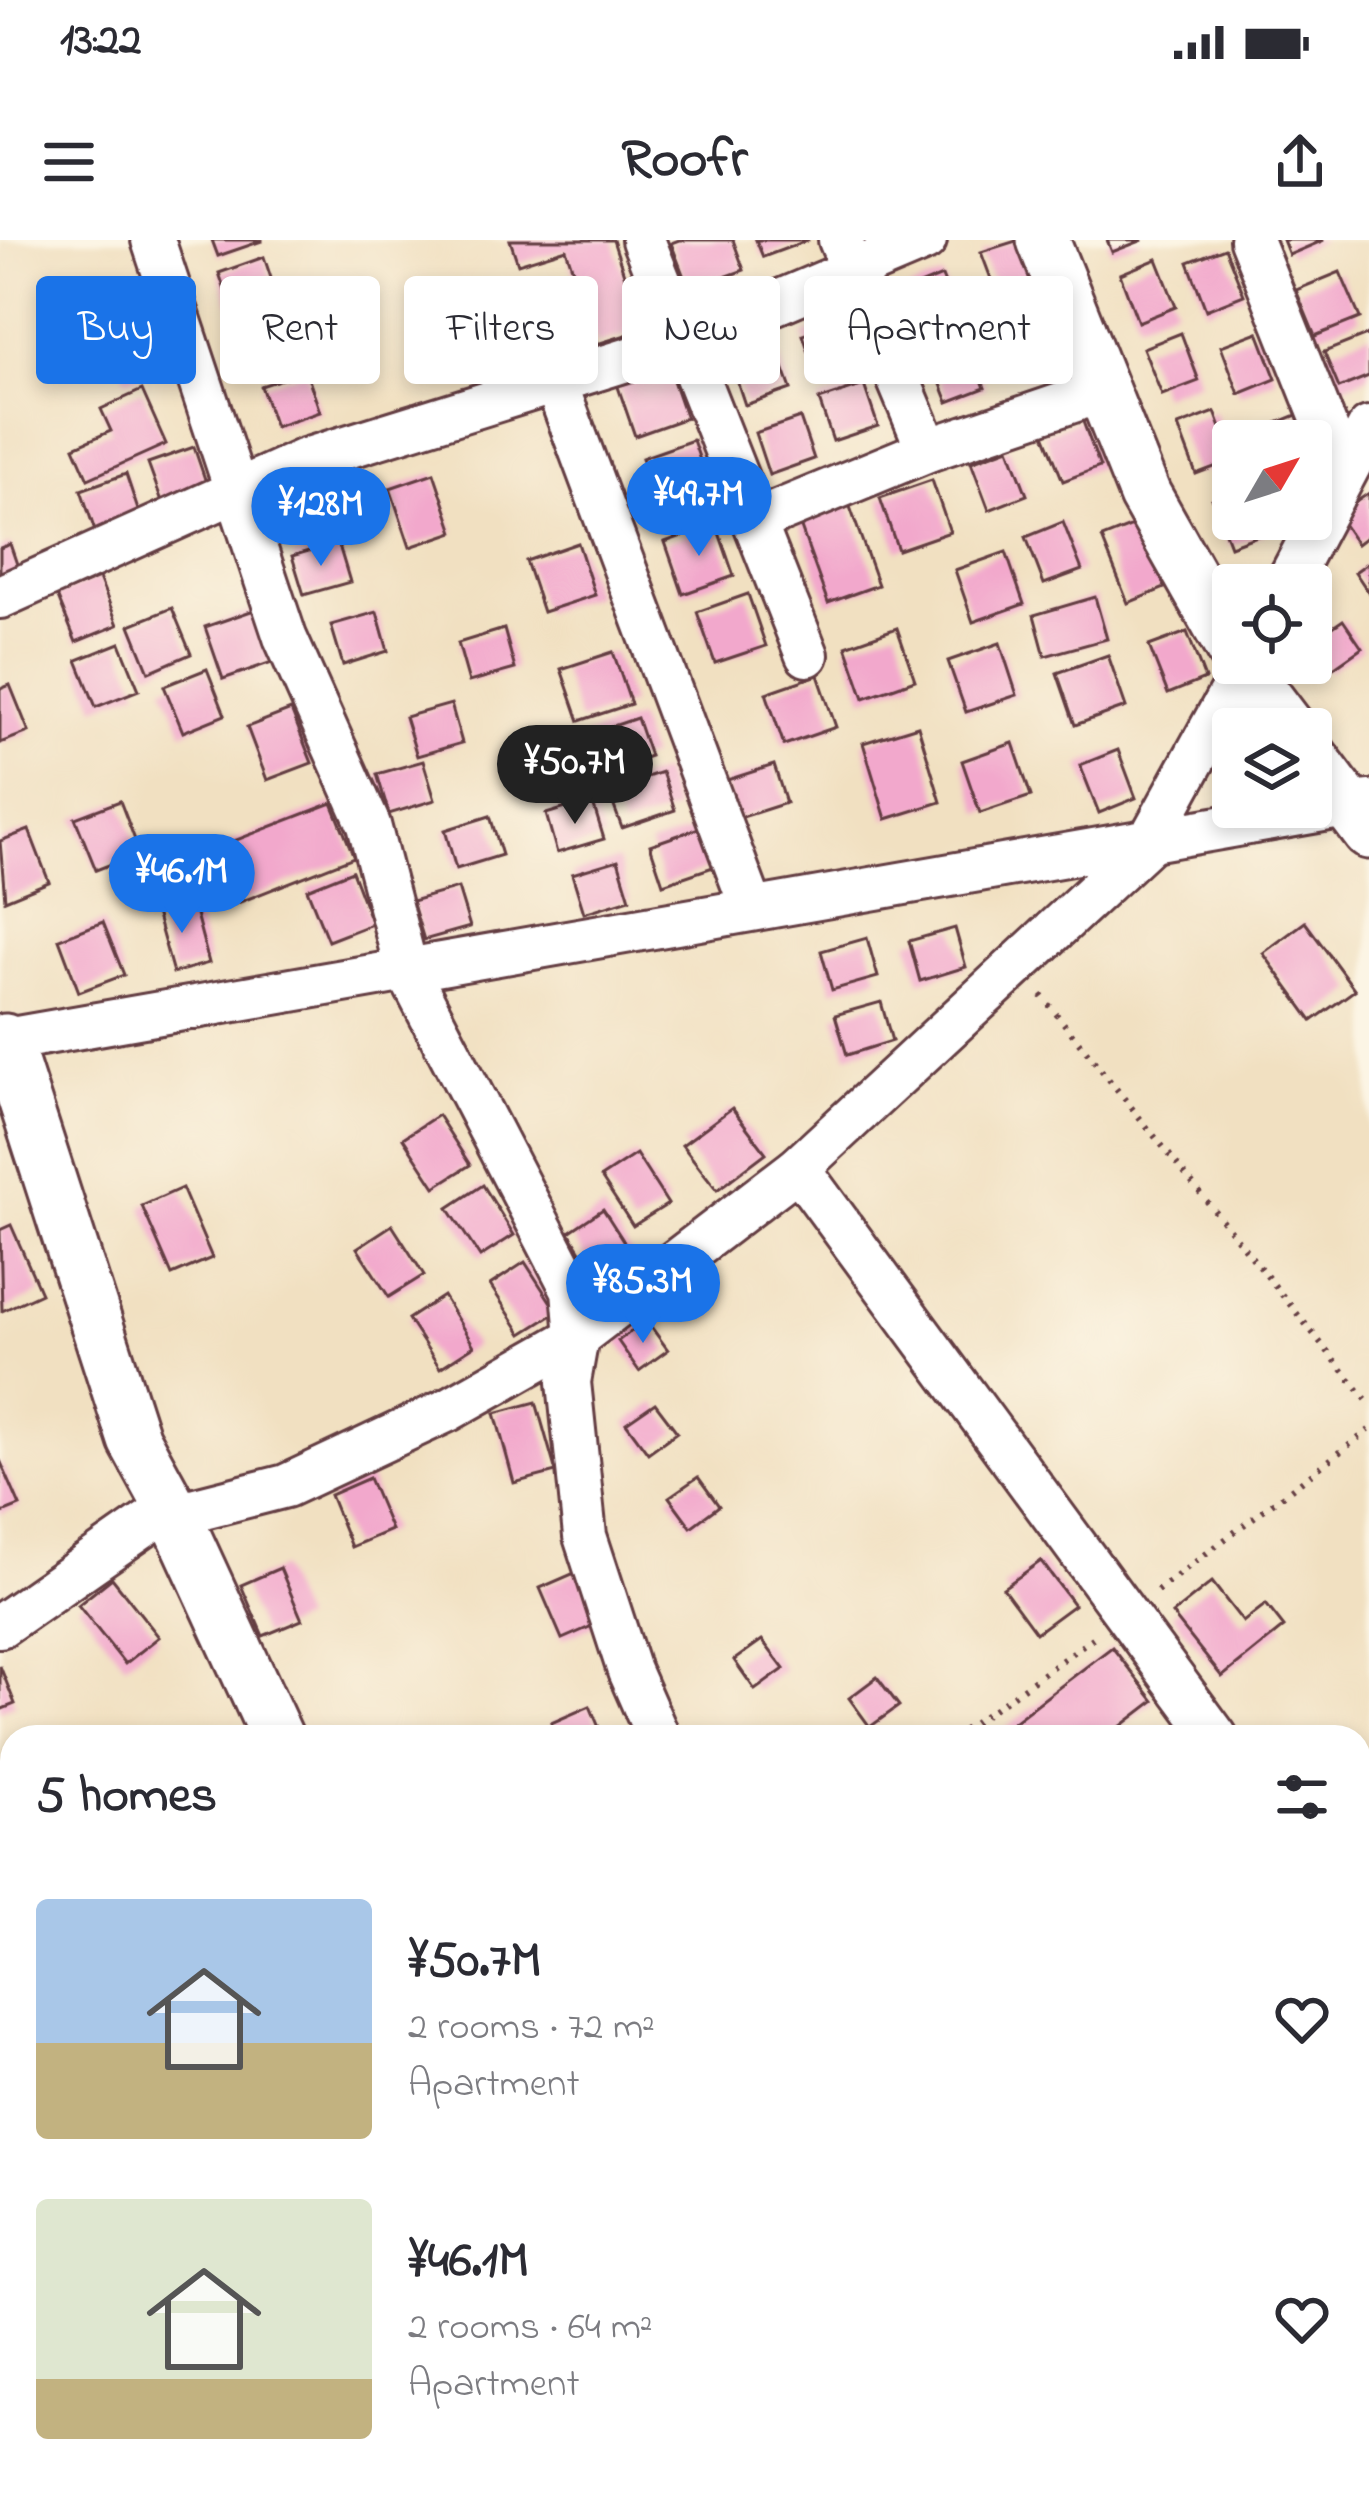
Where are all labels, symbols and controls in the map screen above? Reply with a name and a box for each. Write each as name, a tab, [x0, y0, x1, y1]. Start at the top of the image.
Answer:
text: 13:22	[60, 9, 141, 75]
text: Roofr	[621, 123, 748, 201]
icon: menu	[36, 129, 102, 195]
icon: share	[1267, 129, 1333, 195]
chip: Buy	[36, 276, 196, 384]
chip: Rent	[220, 276, 380, 384]
chip: Filters	[404, 276, 598, 384]
chip: New	[622, 276, 780, 384]
chip: Apartment	[804, 276, 1073, 384]
north arrow	[1212, 420, 1332, 540]
map controls	[1212, 420, 1332, 828]
pin: ¥49.7M	[601, 457, 797, 559]
pin: ¥128M	[237, 467, 405, 569]
text: ¥49.7M	[654, 467, 744, 524]
text: ¥128M	[278, 477, 364, 534]
button: locate	[1212, 564, 1332, 684]
button: layers	[1212, 708, 1332, 828]
pin: ¥50.7M	[477, 725, 673, 827]
text: ¥50.7M	[524, 735, 626, 792]
pin: ¥46.1M	[84, 834, 280, 936]
text: ¥46.1M	[136, 844, 228, 901]
pin: ¥85.3M	[545, 1244, 741, 1346]
text: ¥85.3M	[593, 1254, 693, 1311]
text: 5 homes	[36, 1760, 217, 1835]
icon: filters	[1269, 1764, 1335, 1830]
text: ¥50.7M	[408, 1925, 541, 2000]
icon: home	[132, 1947, 276, 2091]
icon: heart	[1269, 1986, 1335, 2052]
text: 2 rooms · 72 m²	[408, 2000, 655, 2057]
text: Apartment	[408, 2057, 580, 2114]
text: ¥46.1M	[408, 2225, 529, 2300]
icon: home	[132, 2247, 276, 2391]
icon: heart	[1269, 2286, 1335, 2352]
text: 2 rooms · 64 m²	[408, 2300, 653, 2357]
text: Apartment	[408, 2357, 580, 2414]

